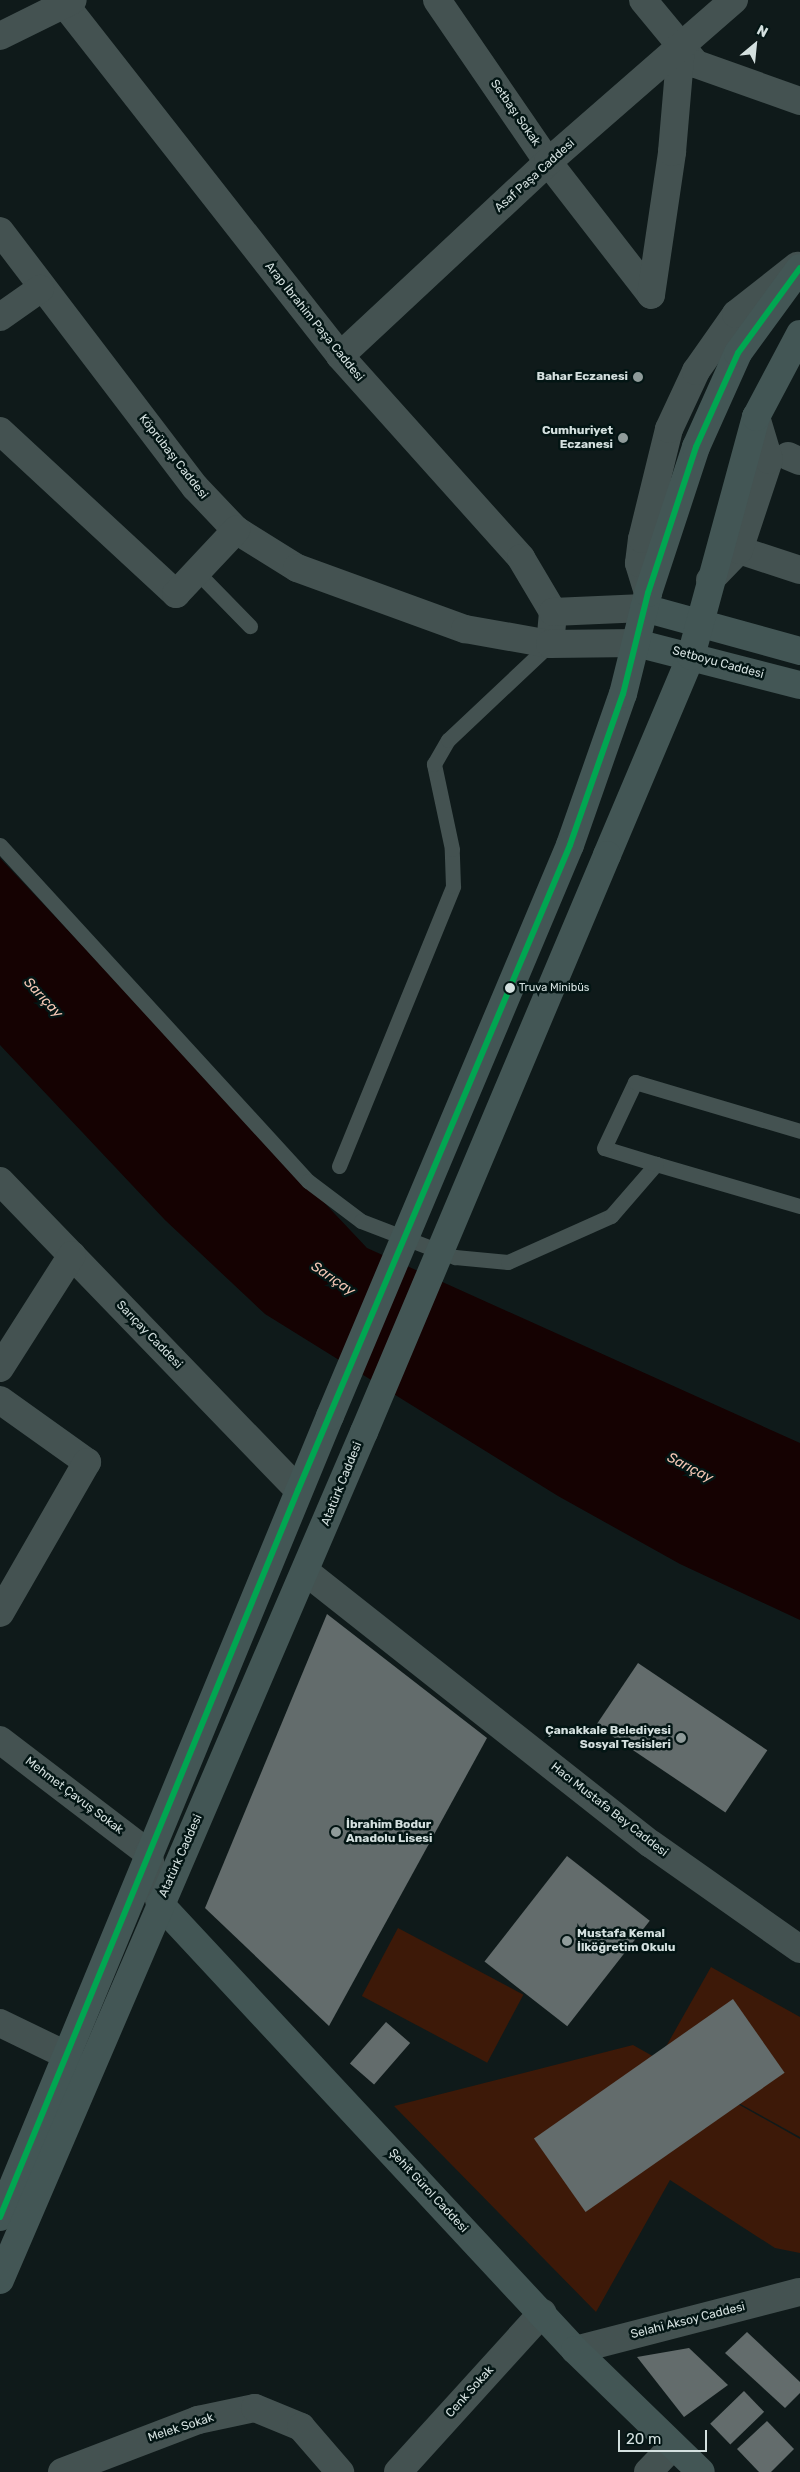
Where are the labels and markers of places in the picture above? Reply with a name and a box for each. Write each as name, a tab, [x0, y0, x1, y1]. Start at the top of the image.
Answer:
place label: Bahar Eczanesi	[536, 370, 628, 384]
marker: Bahar Eczanesi	[632, 371, 644, 383]
place label: Cumhuriyet Eczanesi	[542, 424, 613, 452]
marker: Cumhuriyet Eczanesi	[617, 432, 629, 444]
place label: Truva Minibüs	[519, 981, 589, 995]
marker: Truva Minibüs	[505, 983, 515, 993]
place label: Çanakkale Belediyesi Sosyal Tesisleri	[545, 1724, 671, 1752]
marker: Çanakkale Belediyesi Sosyal Tesisleri	[675, 1732, 687, 1744]
place label: İbrahim Bodur Anadolu Lisesi	[346, 1818, 432, 1846]
marker: İbrahim Bodur Anadolu Lisesi	[330, 1826, 342, 1838]
place label: Mustafa Kemal İlköğretim Okulu	[577, 1927, 675, 1955]
marker: Mustafa Kemal İlköğretim Okulu	[561, 1935, 573, 1947]

